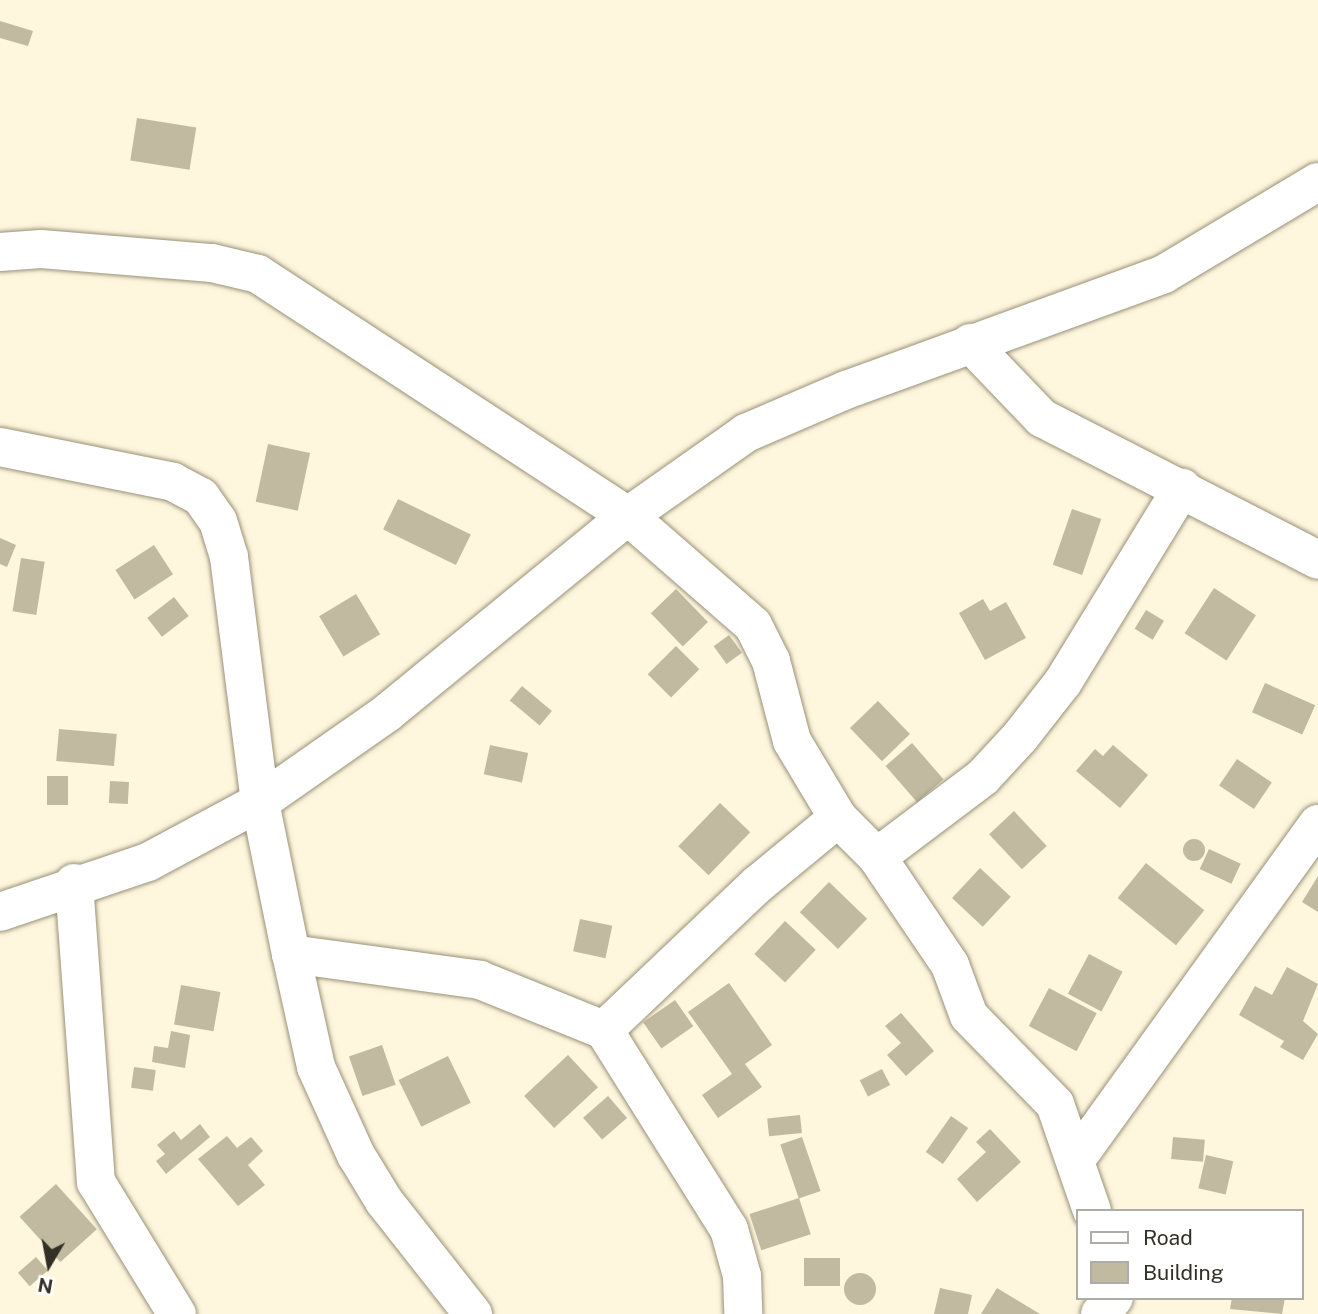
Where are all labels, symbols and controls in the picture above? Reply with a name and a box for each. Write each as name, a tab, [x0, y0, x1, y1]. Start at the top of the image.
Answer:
legend	[1076, 1209, 1304, 1300]
text: Road	[1143, 1225, 1193, 1250]
north arrow	[14, 1230, 84, 1300]
text: Building	[1143, 1260, 1224, 1285]
text: N	[36, 1274, 55, 1298]

